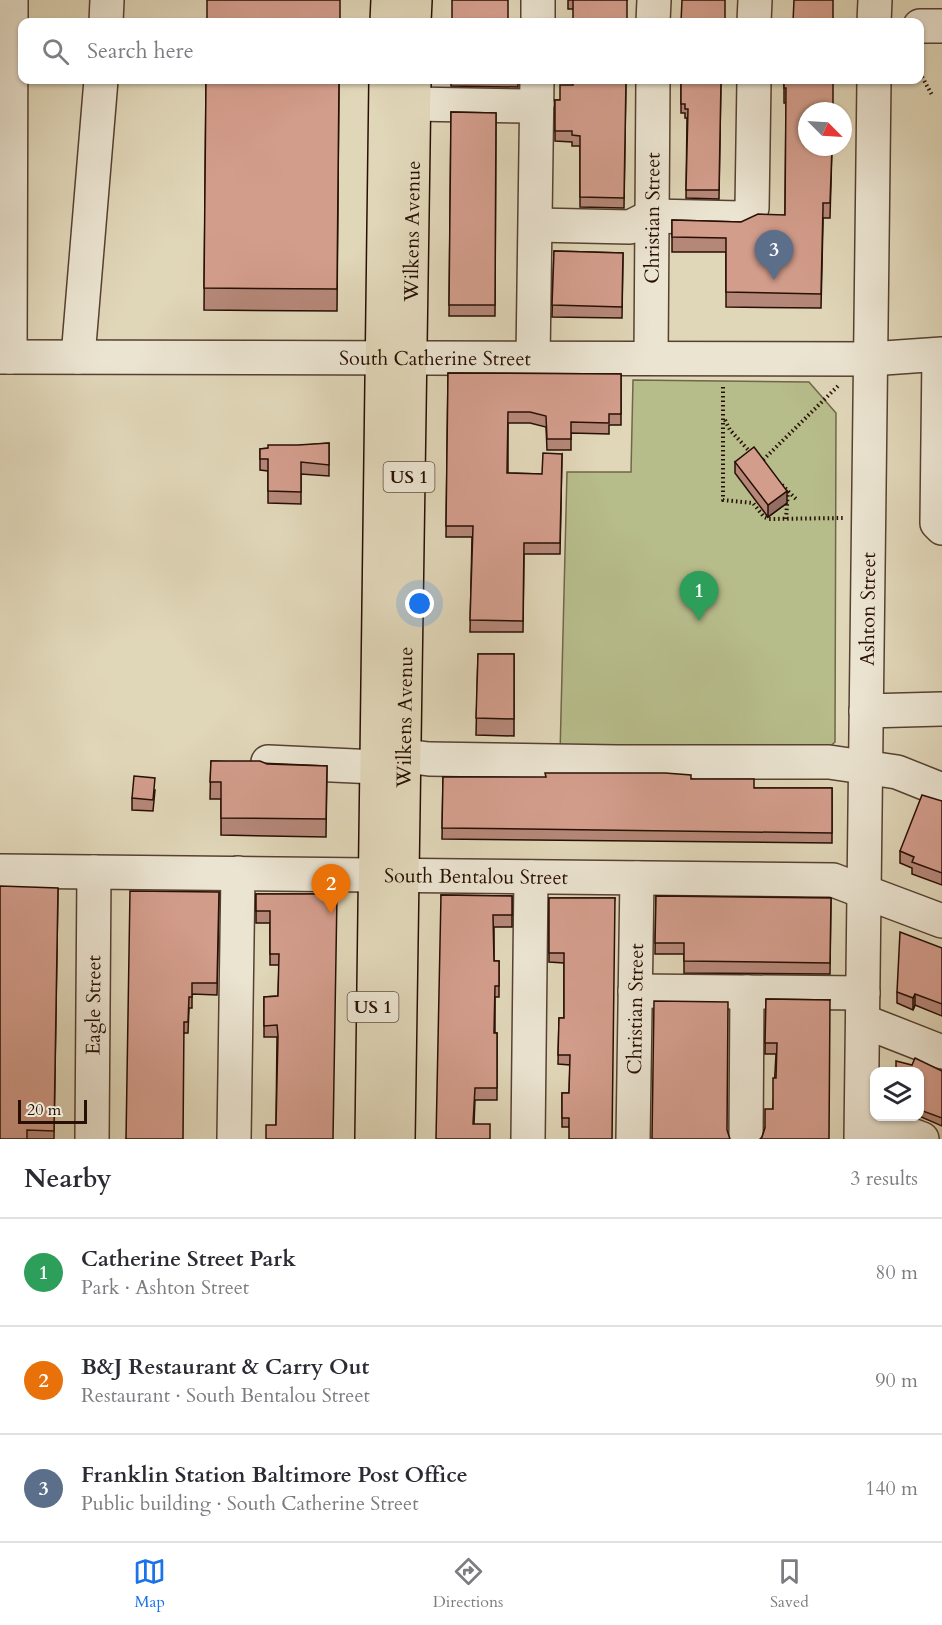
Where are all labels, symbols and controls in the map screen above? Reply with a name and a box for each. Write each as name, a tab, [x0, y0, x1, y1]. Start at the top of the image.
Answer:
search box	[18, 18, 924, 84]
icon: search	[39, 35, 72, 68]
text: Search here	[87, 36, 194, 66]
north arrow	[798, 102, 852, 156]
street label: Christian Street	[639, 152, 666, 284]
street label: Wilkens Avenue	[398, 160, 427, 303]
pin: 3	[754, 230, 794, 280]
street label: South Catherine Street	[339, 345, 532, 372]
road number: US 1	[384, 462, 434, 492]
street label: Ashton Street	[854, 551, 882, 666]
pin: 1	[680, 572, 718, 621]
your location	[405, 589, 434, 618]
street label: Wilkens Avenue	[390, 646, 419, 789]
street label: South Bentalou Street	[384, 862, 569, 891]
pin: 2	[312, 864, 350, 914]
street label: Christian Street	[621, 942, 650, 1075]
street label: Eagle Street	[80, 954, 107, 1055]
road number: US 1	[348, 992, 398, 1022]
map controls	[870, 1067, 924, 1121]
button: layers	[870, 1067, 924, 1121]
scale bar	[18, 1097, 87, 1124]
text: 20 m	[27, 1099, 61, 1121]
text: Nearby	[24, 1161, 112, 1196]
text: 3 results	[850, 1165, 918, 1192]
text: Catherine Street Park	[81, 1244, 296, 1274]
text: 1	[38, 1259, 49, 1286]
text: 80 m	[875, 1259, 918, 1286]
text: Park · Ashton Street	[81, 1274, 249, 1301]
text: B&J Restaurant & Carry Out	[81, 1352, 369, 1382]
text: 2	[38, 1367, 49, 1394]
text: 90 m	[875, 1367, 918, 1394]
text: Restaurant · South Bentalou Street	[81, 1382, 370, 1409]
text: Franklin Station Baltimore Post Office	[81, 1460, 468, 1490]
text: 3	[38, 1475, 49, 1502]
text: 140 m	[865, 1475, 918, 1502]
text: Public building · South Catherine Street	[81, 1490, 418, 1517]
tab: Map	[133, 1555, 166, 1613]
tab: Directions	[433, 1555, 503, 1613]
tab: Saved	[770, 1555, 809, 1613]

